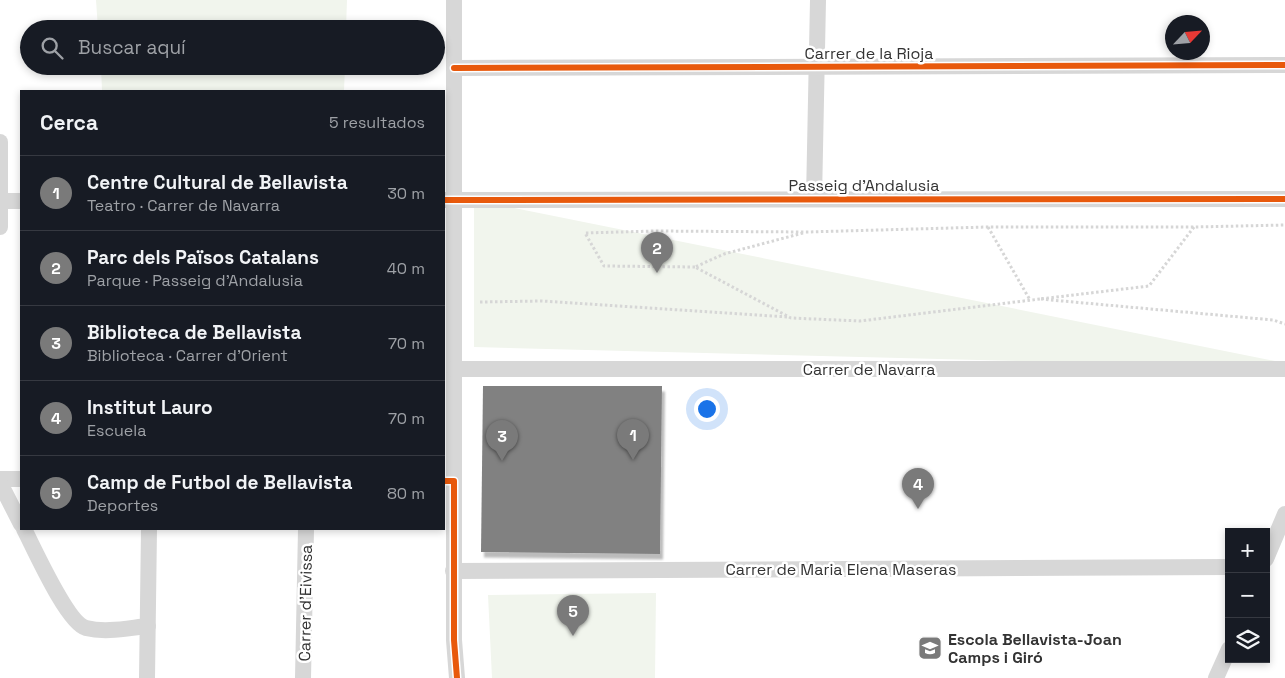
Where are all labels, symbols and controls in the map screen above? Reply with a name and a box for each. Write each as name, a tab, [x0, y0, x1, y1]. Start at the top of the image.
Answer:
north arrow	[1165, 15, 1210, 60]
search box	[20, 20, 445, 75]
icon: search	[38, 34, 66, 62]
text: Buscar aquí	[78, 35, 186, 60]
street label: Carrer de la Rioja	[804, 43, 934, 64]
text: Cerca	[40, 109, 98, 136]
text: 5 resultados	[329, 112, 425, 133]
text: Centre Cultural de Bellavista	[87, 170, 348, 195]
street label: Passeig d'Andalusia	[789, 175, 939, 196]
text: 1	[52, 183, 60, 204]
text: 30 m	[387, 183, 425, 204]
text: Teatro · Carrer de Navarra	[87, 195, 280, 216]
pin: 2	[641, 232, 673, 273]
text: Parc dels Països Catalans	[87, 245, 319, 270]
text: 2	[51, 258, 61, 279]
text: 40 m	[387, 258, 425, 279]
text: Parque · Passeig d'Andalusia	[87, 270, 303, 291]
text: Biblioteca de Bellavista	[87, 320, 301, 345]
text: 3	[51, 333, 61, 354]
text: 70 m	[388, 333, 425, 354]
text: Biblioteca · Carrer d'Orient	[87, 345, 288, 366]
street label: Carrer de Navarra	[803, 359, 935, 380]
text: Institut Lauro	[87, 395, 213, 420]
your location	[694, 396, 720, 422]
text: 4	[51, 408, 61, 429]
text: 70 m	[388, 408, 425, 429]
pin: 1	[617, 419, 649, 460]
text: Escuela	[87, 420, 146, 441]
pin: 3	[486, 420, 518, 461]
pin: 4	[902, 468, 934, 509]
text: Camp de Futbol de Bellavista	[87, 470, 352, 495]
text: 5	[51, 483, 61, 504]
text: 80 m	[387, 483, 425, 504]
text: Deportes	[87, 495, 158, 516]
map controls	[1225, 528, 1270, 663]
button: +	[1225, 528, 1270, 573]
street label: Carrer d'Eivissa	[294, 545, 317, 662]
street label: Carrer de Maria Elena Maseras	[726, 559, 956, 580]
button: −	[1225, 573, 1270, 618]
pin: 5	[557, 595, 589, 636]
button: layers	[1225, 618, 1270, 663]
place label: Escola Bellavista-Joan Camps i Giró	[948, 629, 1122, 668]
school or university icon: Escola Bellavista-Joan Camps i Giró	[917, 635, 943, 661]

